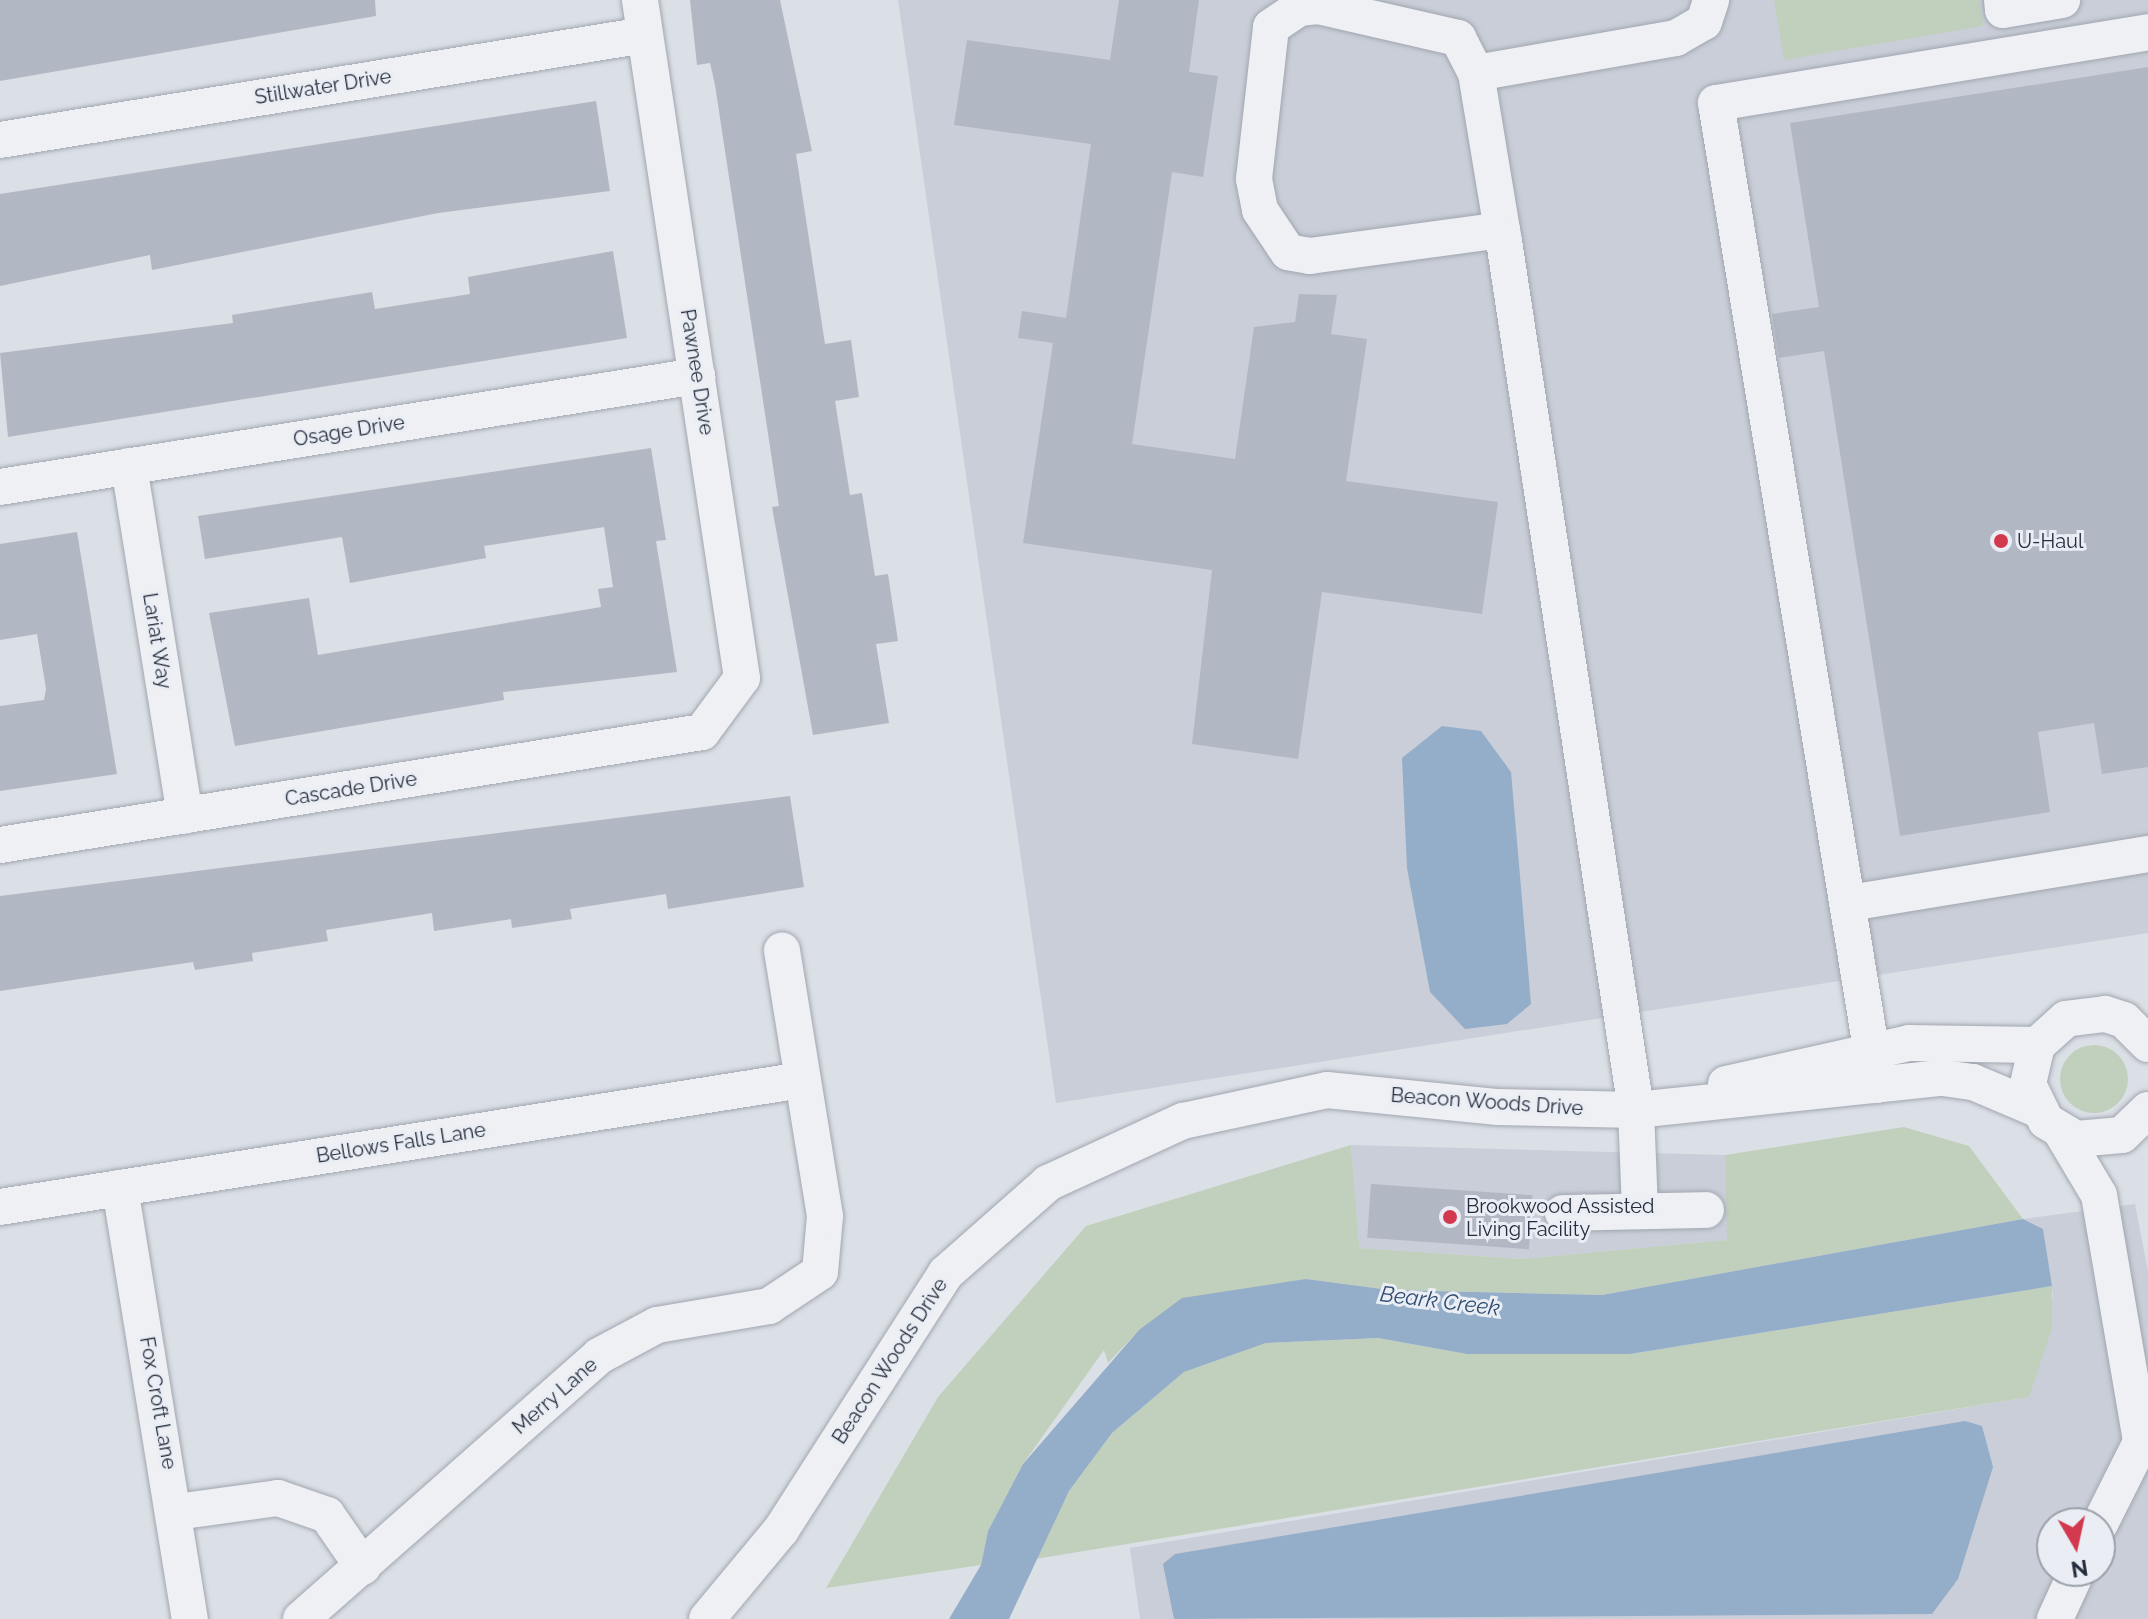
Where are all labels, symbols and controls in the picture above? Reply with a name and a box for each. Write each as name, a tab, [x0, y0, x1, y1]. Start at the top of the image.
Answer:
street label: Stillwater Drive	[253, 64, 393, 110]
street label: Pawnee Drive	[675, 307, 719, 437]
street label: Osage Drive	[292, 410, 406, 452]
place label: U-Haul	[2017, 529, 2083, 553]
marker: U-Haul	[1992, 532, 2010, 550]
street label: Lariat Way	[137, 591, 177, 691]
street label: Cascade Drive	[283, 767, 419, 811]
street label: Beacon Woods Drive	[1389, 1083, 1585, 1121]
street label: Bellows Falls Lane	[315, 1118, 487, 1168]
place label: Brookwood Assisted Living Facility	[1466, 1194, 1655, 1241]
marker: Brookwood Assisted Living Facility	[1441, 1208, 1459, 1226]
street label: Beacon Woods Drive	[827, 1273, 953, 1449]
water label: Beark Creek	[1378, 1281, 1502, 1321]
street label: Fox Croft Lane	[135, 1335, 181, 1471]
street label: Merry Lane	[507, 1352, 603, 1440]
north arrow	[2036, 1507, 2116, 1587]
text: N	[2069, 1555, 2090, 1583]

